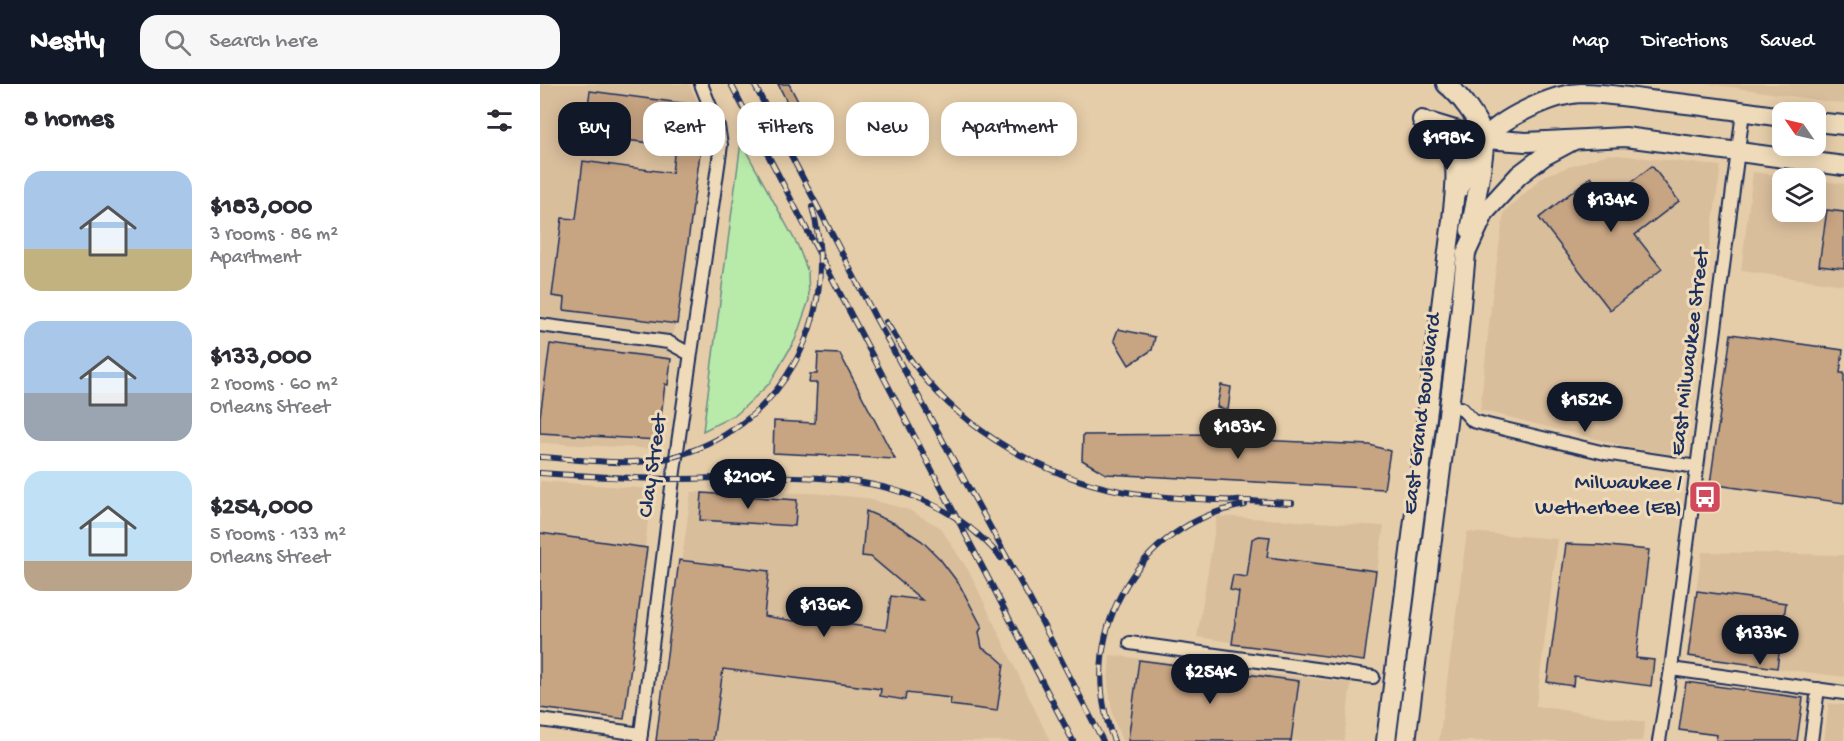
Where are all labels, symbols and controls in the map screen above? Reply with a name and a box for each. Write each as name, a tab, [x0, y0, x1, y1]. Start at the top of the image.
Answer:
search box	[140, 15, 560, 69]
text: Nestly	[30, 26, 104, 59]
icon: search	[161, 26, 194, 59]
text: Search here	[209, 29, 318, 55]
text: Map	[1572, 30, 1609, 55]
text: Directions	[1642, 30, 1727, 55]
text: Saved	[1760, 30, 1814, 55]
chip: Buy	[558, 102, 631, 156]
chip: Rent	[643, 102, 725, 156]
chip: Filters	[737, 102, 834, 156]
chip: New	[846, 102, 929, 156]
chip: Apartment	[941, 102, 1077, 156]
north arrow	[1772, 102, 1826, 156]
map controls	[1772, 102, 1826, 222]
icon: filters	[483, 104, 516, 137]
text: 8 homes	[24, 105, 113, 136]
pin: $198K	[1405, 120, 1489, 171]
text: $198K	[1422, 128, 1472, 151]
button: layers	[1772, 168, 1826, 222]
pin: $134K	[1569, 182, 1653, 233]
text: $134K	[1587, 190, 1635, 213]
text: $183,000	[210, 193, 312, 224]
icon: home	[72, 195, 144, 267]
text: 3 rooms · 86 m²	[210, 224, 338, 247]
street label: East Milwaukee Street	[1665, 245, 1717, 457]
text: Apartment	[210, 247, 300, 270]
street label: East Grand Boulevard	[1398, 310, 1448, 516]
text: $133,000	[210, 343, 312, 374]
icon: home	[72, 345, 144, 417]
text: 2 rooms · 60 m²	[210, 374, 338, 397]
pin: $152K	[1543, 382, 1627, 433]
text: $152K	[1561, 390, 1609, 413]
text: Orleans Street	[210, 397, 330, 420]
pin: $183K	[1196, 409, 1280, 460]
street label: Clay Street	[634, 411, 674, 519]
text: $183K	[1213, 417, 1263, 440]
pin: $210K	[706, 459, 790, 510]
text: $210K	[723, 467, 773, 490]
place label: Milwaukee / Wetherbee (EB)	[1535, 471, 1683, 522]
bus stop icon: Milwaukee / Wetherbee (EB)	[1687, 479, 1723, 515]
text: $254,000	[210, 493, 313, 524]
icon: home	[72, 495, 144, 567]
text: 5 rooms · 133 m²	[210, 524, 346, 547]
text: Orleans Street	[210, 547, 330, 570]
pin: $136K	[782, 587, 866, 638]
text: $136K	[800, 595, 848, 618]
pin: $133K	[1718, 615, 1802, 666]
text: $133K	[1736, 623, 1784, 646]
pin: $254K	[1168, 654, 1252, 705]
text: $254K	[1185, 662, 1235, 685]

